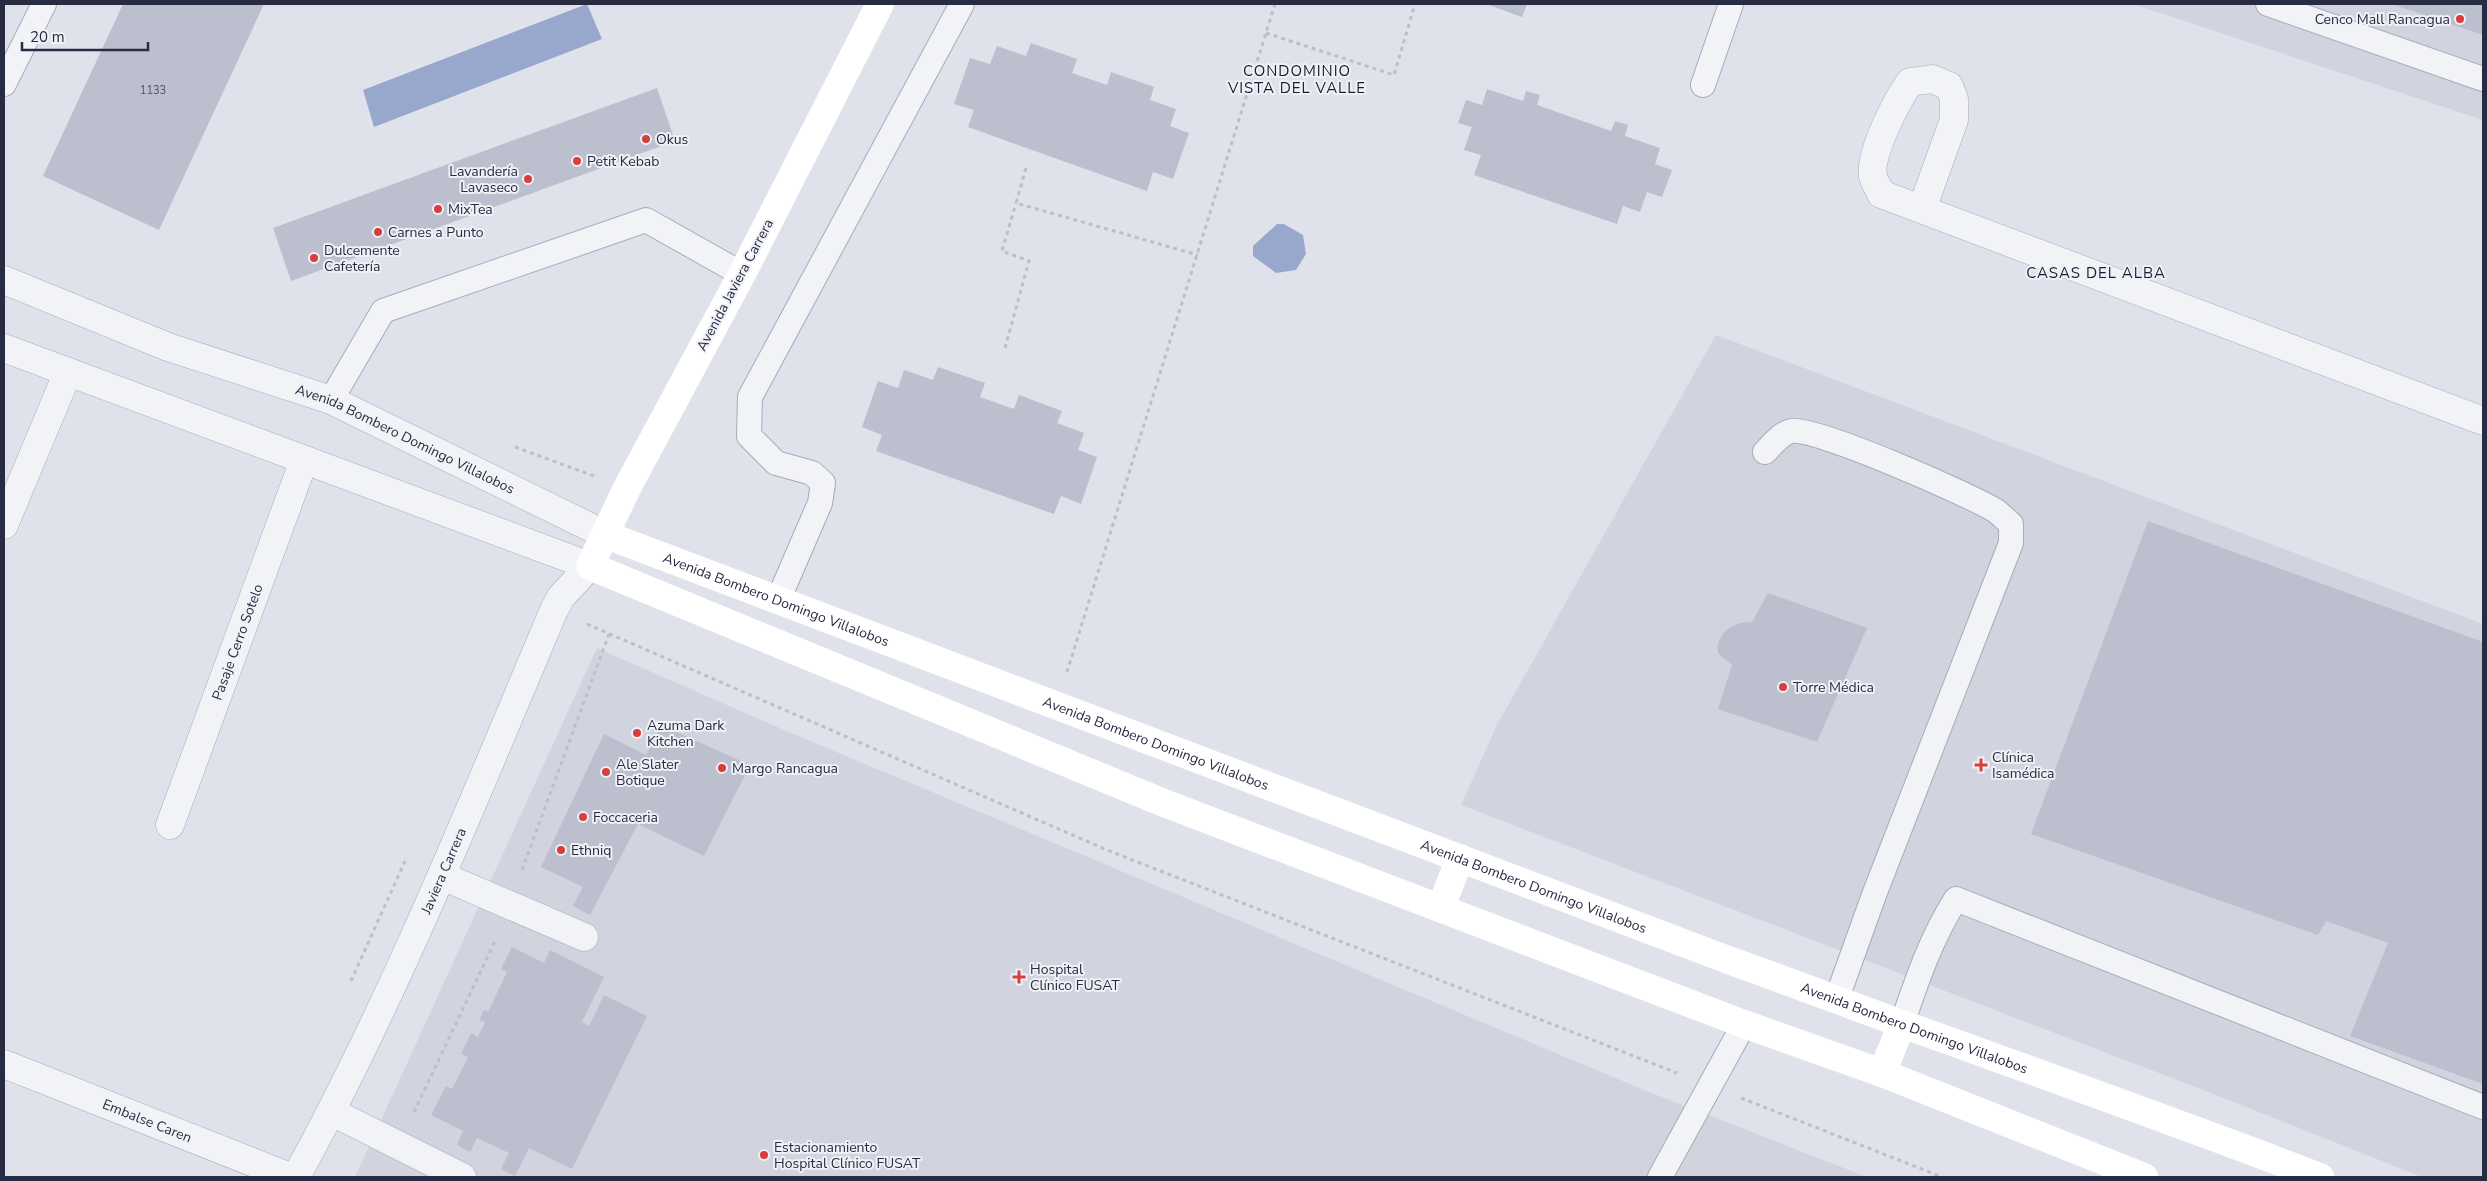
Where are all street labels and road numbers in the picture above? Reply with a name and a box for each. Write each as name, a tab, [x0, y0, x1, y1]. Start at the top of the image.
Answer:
street label: Avenida Javiera Carrera	[692, 216, 778, 354]
street label: Avenida Bombero Domingo Villalobos	[293, 380, 518, 498]
street label: Avenida Bombero Domingo Villalobos	[661, 548, 892, 651]
street label: Pasaje Cerro Sotelo	[207, 581, 267, 703]
street label: Avenida Bombero Domingo Villalobos	[1040, 692, 1272, 795]
street label: Javiera Carrera	[416, 825, 471, 918]
street label: Avenida Bombero Domingo Villalobos	[1418, 835, 1650, 938]
street label: Avenida Bombero Domingo Villalobos	[1798, 978, 2031, 1078]
street label: Embalse Caren	[100, 1094, 195, 1147]

